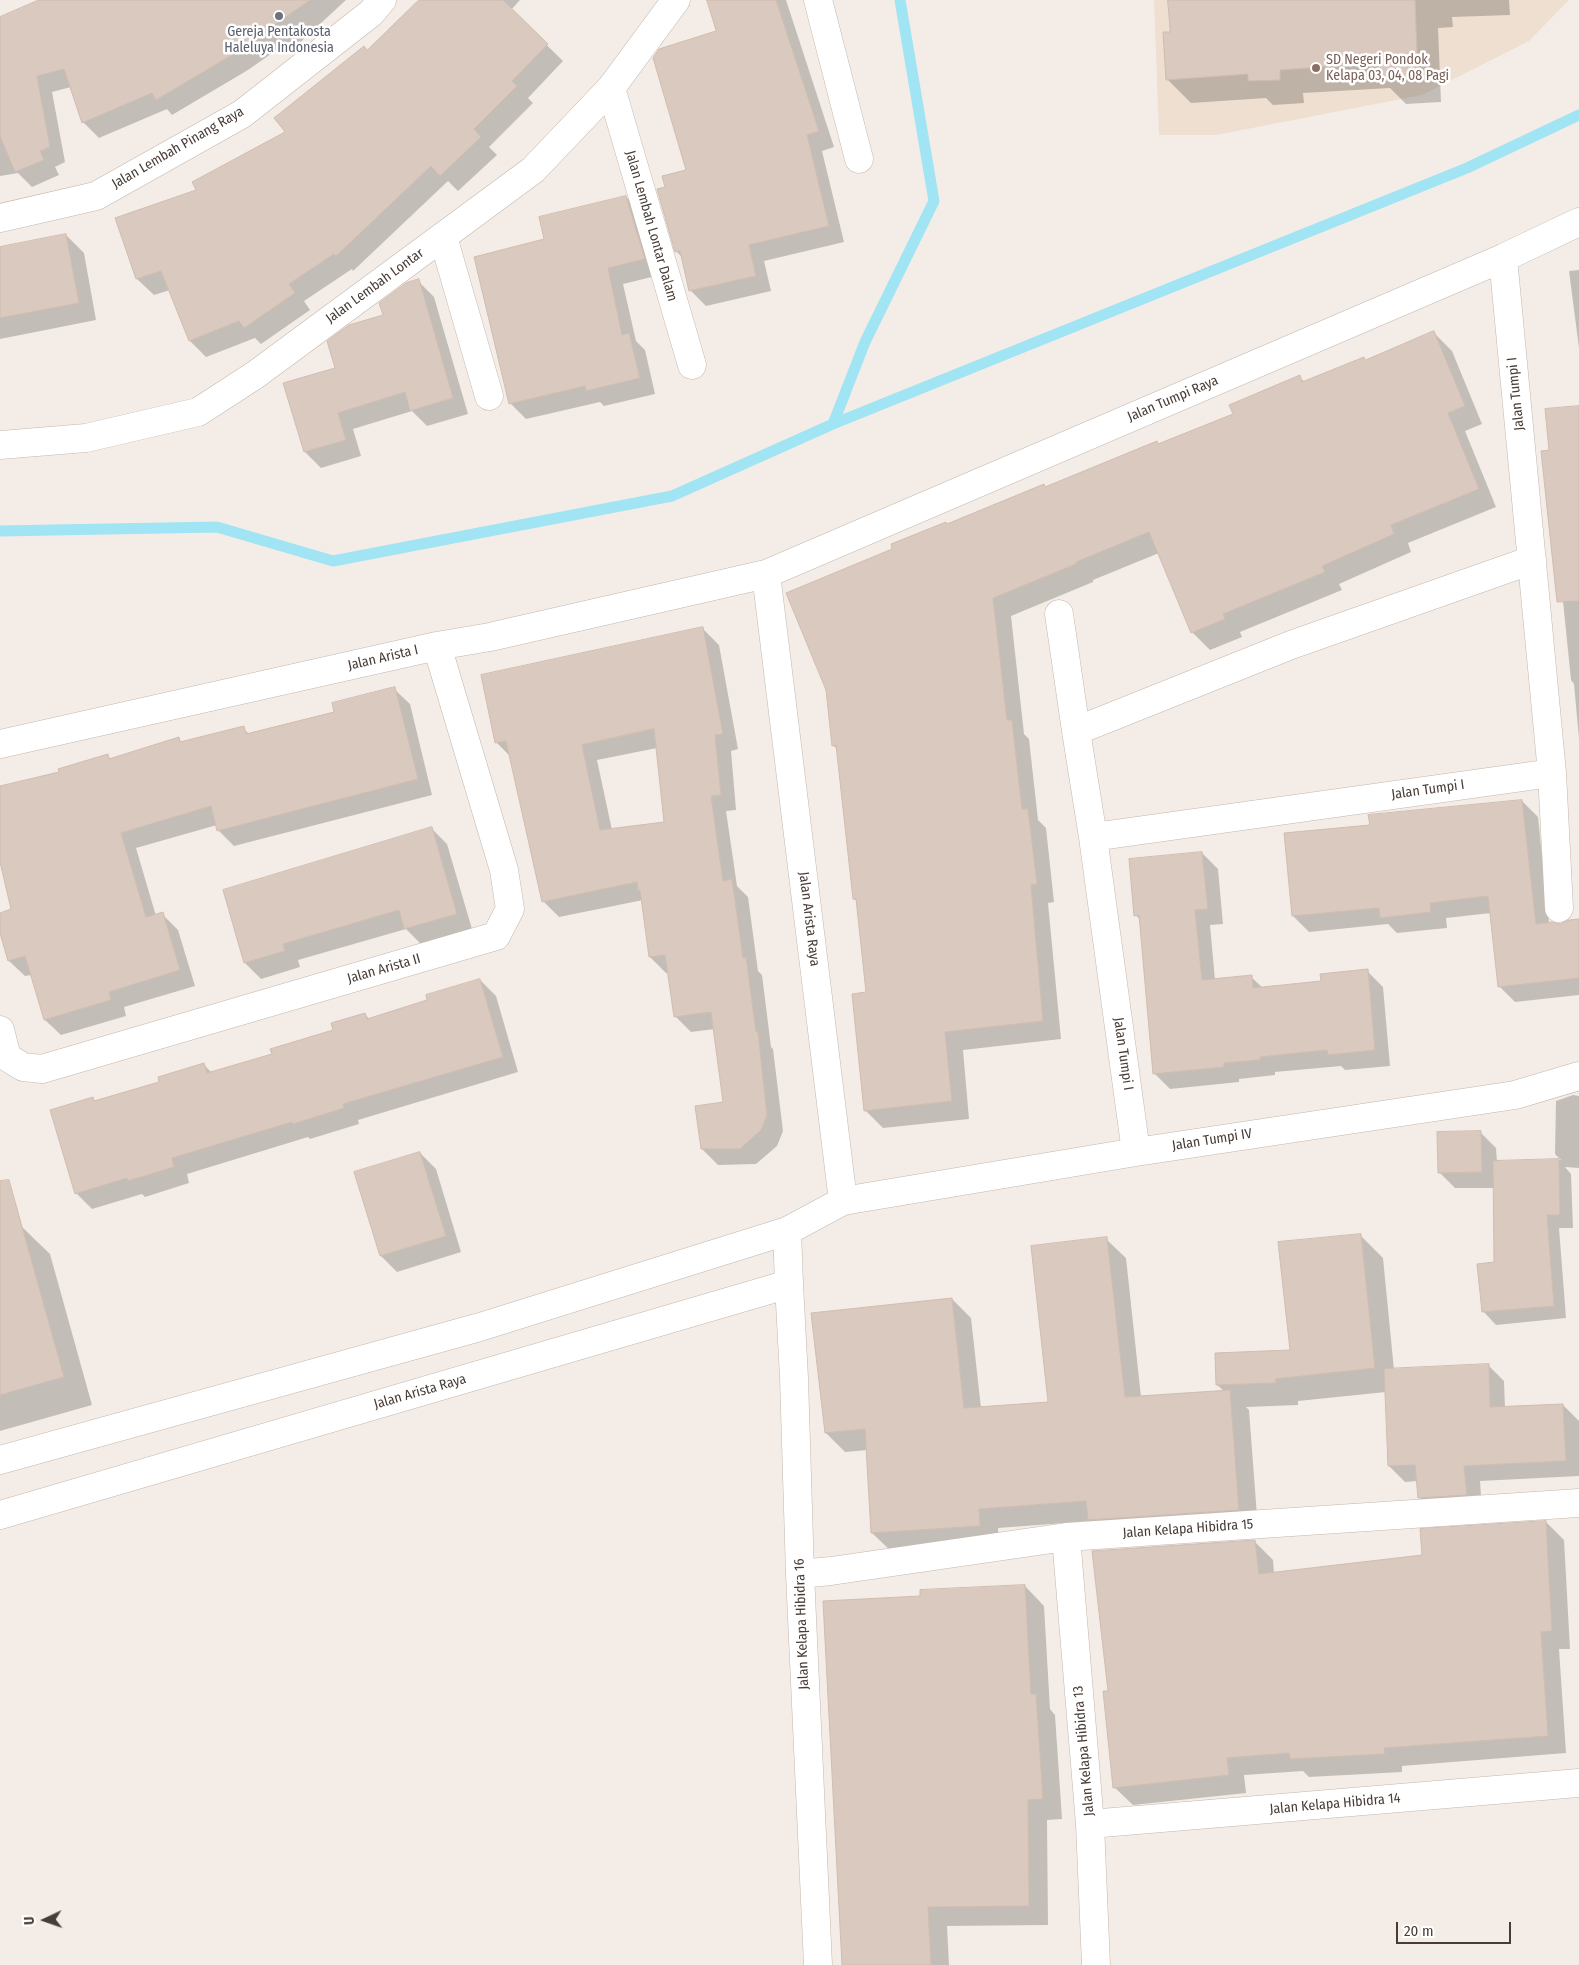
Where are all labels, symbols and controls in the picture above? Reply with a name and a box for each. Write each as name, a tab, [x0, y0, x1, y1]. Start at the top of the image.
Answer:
marker: Gereja Pentakosta Haleluya Indonesia	[273, 10, 285, 22]
place label: Gereja Pentakosta Haleluya Indonesia	[224, 24, 334, 56]
place label: SD Negeri Pondok Kelapa 03, 04, 08 Pagi	[1326, 52, 1449, 84]
marker: SD Negeri Pondok Kelapa 03, 04, 08 Pagi	[1310, 62, 1322, 74]
street label: Jalan Lembah Pinang Raya	[109, 103, 247, 193]
street label: Jalan Lembah Lontar Dalam	[621, 149, 681, 303]
street label: Jalan Lembah Lontar	[323, 245, 427, 327]
street label: Jalan Tumpi I	[1504, 357, 1528, 431]
street label: Jalan Tumpi Raya	[1125, 372, 1221, 426]
street label: Jalan Arista I	[346, 642, 420, 674]
street label: Jalan Tumpi I	[1390, 777, 1466, 803]
street label: Jalan Arista Raya	[795, 871, 823, 967]
street label: Jalan Arista II	[345, 951, 423, 987]
street label: Jalan Tumpi I	[1110, 1016, 1136, 1092]
street label: Jalan Tumpi IV	[1171, 1125, 1253, 1155]
street label: Jalan Arista Raya	[372, 1371, 468, 1413]
street label: Jalan Kelapa Hibidra 15	[1122, 1516, 1254, 1542]
street label: Jalan Kelapa Hibidra 16	[791, 1558, 813, 1690]
street label: Jalan Kelapa Hibidra 13	[1070, 1685, 1098, 1817]
street label: Jalan Kelapa Hibidra 14	[1269, 1790, 1401, 1818]
north arrow	[20, 1895, 70, 1945]
scale bar	[1399, 1912, 1514, 1944]
text: U	[21, 1916, 38, 1925]
text: 20 m	[1404, 1922, 1434, 1940]

